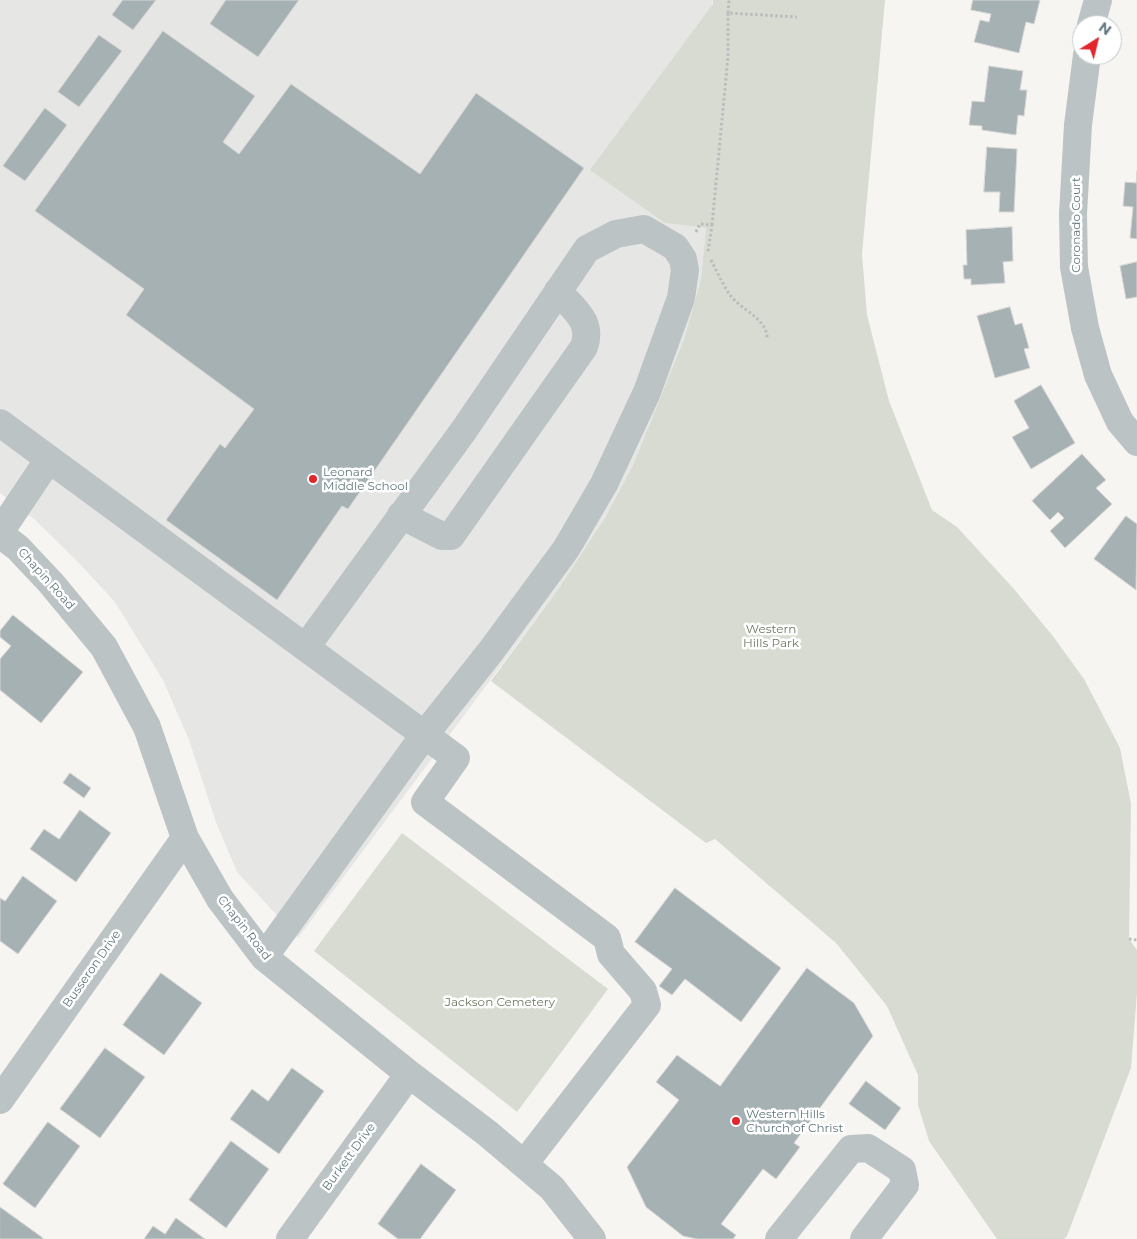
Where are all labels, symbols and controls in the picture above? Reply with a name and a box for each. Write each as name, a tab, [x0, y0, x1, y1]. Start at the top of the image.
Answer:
north arrow	[1072, 15, 1122, 65]
text: N	[1095, 18, 1115, 39]
street label: Coronado Court	[1069, 177, 1083, 273]
place label: Leonard Middle School	[323, 465, 408, 493]
marker: Leonard Middle School	[307, 473, 319, 485]
street label: Chapin Road	[15, 545, 77, 613]
park label: Western Hills Park	[743, 622, 799, 650]
street label: Chapin Road	[214, 893, 274, 963]
street label: Busseron Drive	[60, 928, 124, 1010]
park label: Jackson Cemetery	[445, 995, 555, 1009]
place label: Western Hills Church of Christ	[746, 1107, 843, 1135]
marker: Western Hills Church of Christ	[730, 1115, 742, 1127]
street label: Burkett Drive	[320, 1120, 378, 1194]

